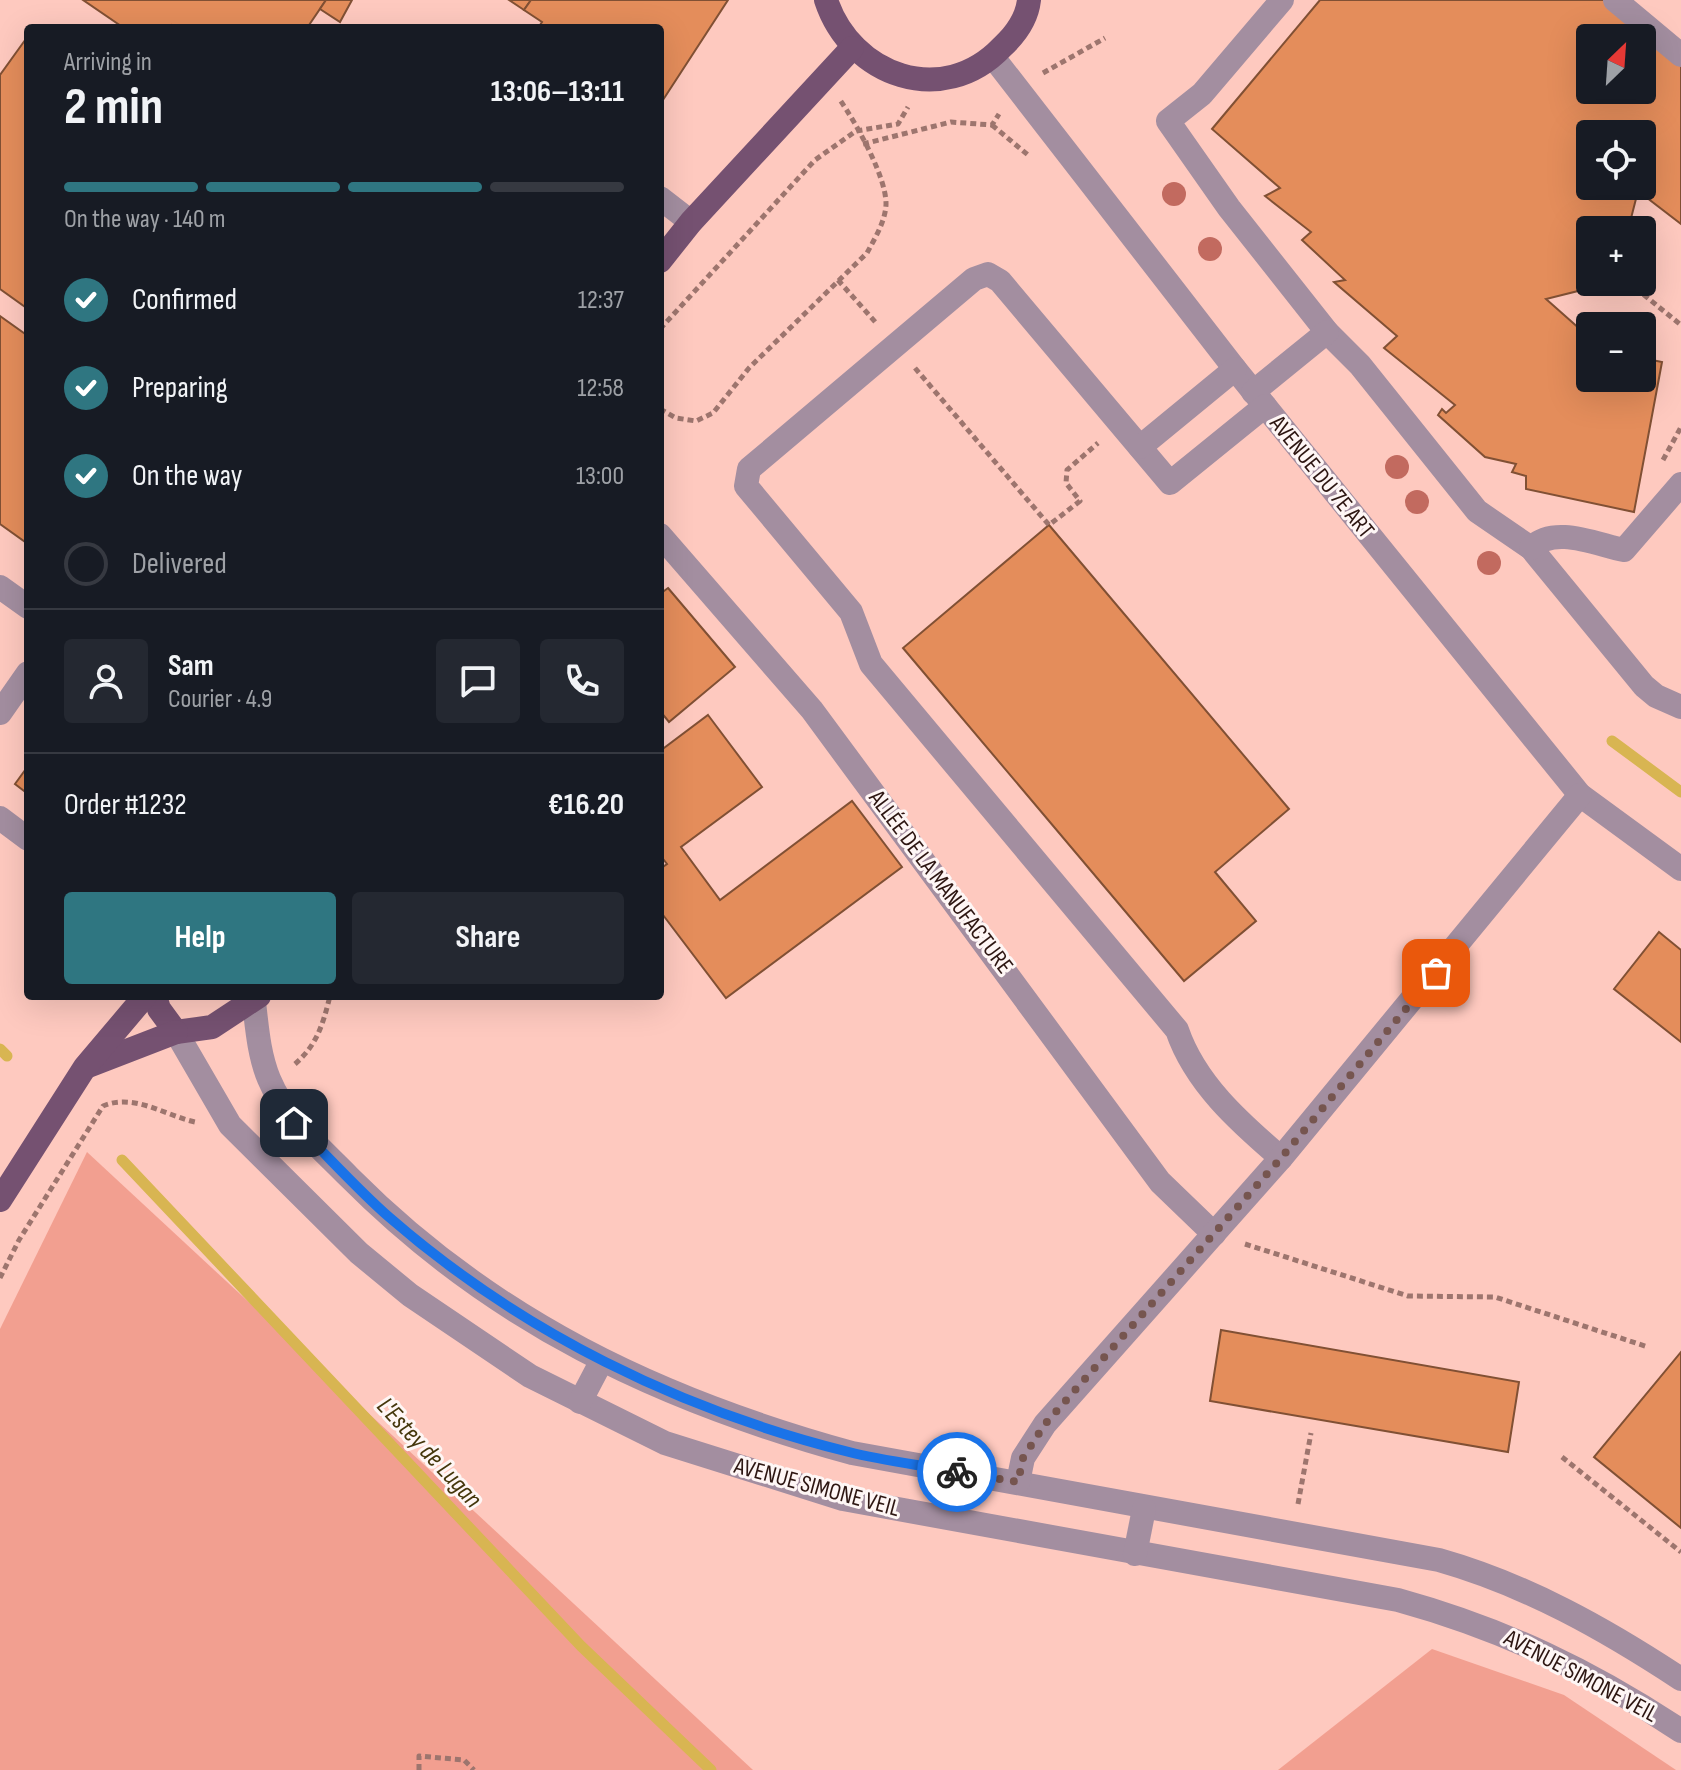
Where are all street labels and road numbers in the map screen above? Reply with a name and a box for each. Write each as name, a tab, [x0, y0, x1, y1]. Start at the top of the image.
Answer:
street label: AVENUE DU 7E ART	[1263, 409, 1381, 545]
street label: ALLÉE DE LA MANUFACTURE	[862, 784, 1019, 979]
street label: AVENUE SIMONE VEIL	[730, 1451, 903, 1523]
street label: AVENUE SIMONE VEIL	[1498, 1623, 1663, 1729]

